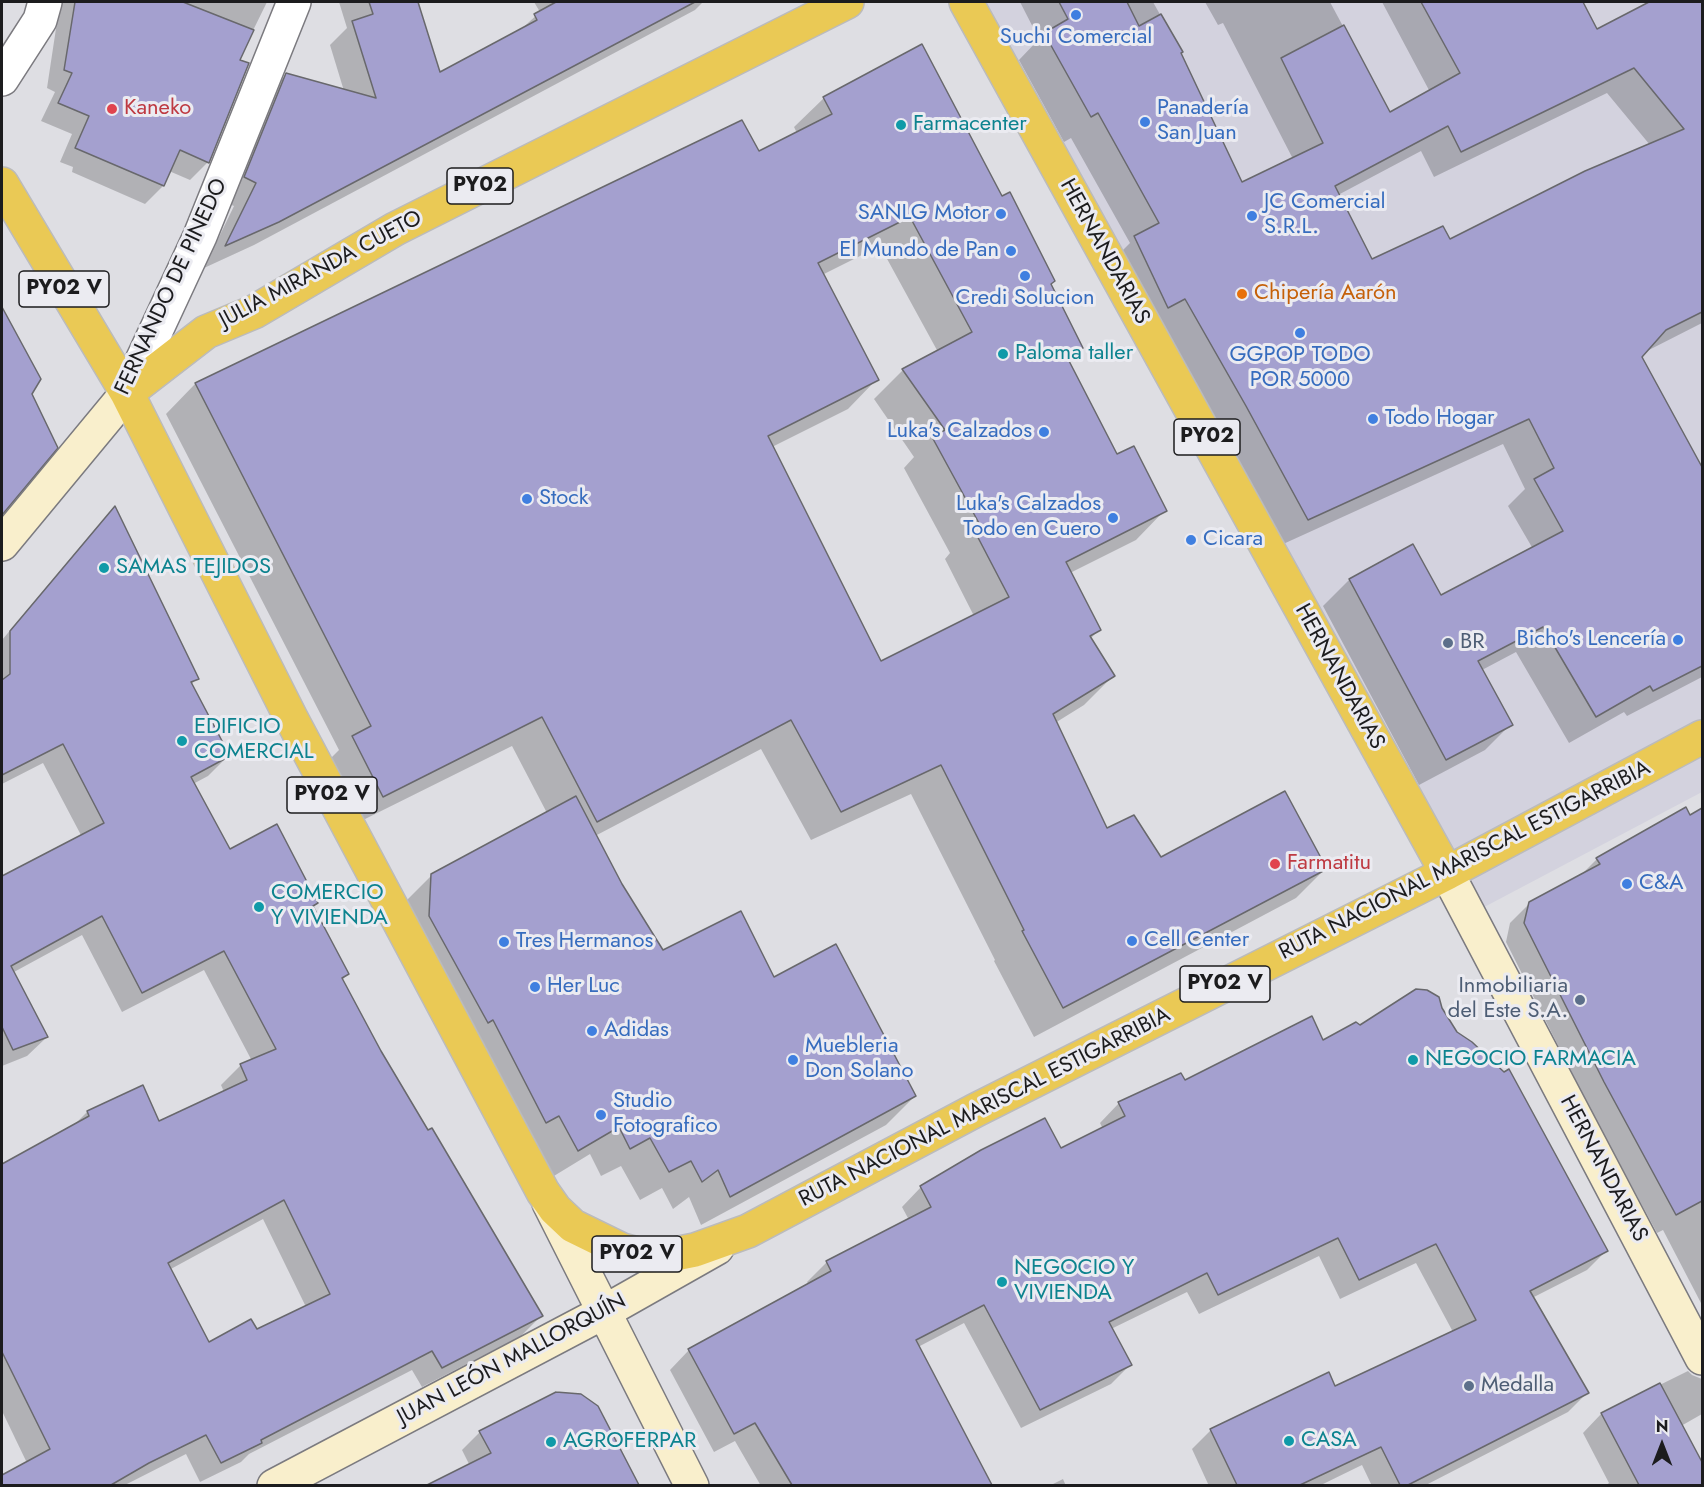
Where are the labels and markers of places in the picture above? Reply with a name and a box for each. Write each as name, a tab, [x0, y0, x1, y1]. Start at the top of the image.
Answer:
marker: Suchi Comercial	[1069, 8, 1083, 22]
place label: Suchi Comercial	[1000, 25, 1152, 51]
place label: Kaneko	[124, 96, 191, 122]
place label: Panadería San Juan	[1157, 96, 1249, 148]
marker: Kaneko	[105, 102, 119, 116]
place label: Farmacenter	[913, 112, 1027, 138]
marker: Panadería San Juan	[1138, 115, 1152, 129]
marker: Farmacenter	[894, 118, 908, 132]
place label: JC Comercial S.R.L.	[1264, 190, 1386, 242]
place label: SANLG Motor	[858, 201, 989, 227]
marker: SANLG Motor	[994, 207, 1008, 221]
marker: JC Comercial S.R.L.	[1245, 209, 1259, 223]
place label: El Mundo de Pan	[839, 238, 999, 264]
marker: El Mundo de Pan	[1004, 244, 1018, 258]
marker: Credi Solucion	[1018, 269, 1032, 283]
place label: Chipería Aarón	[1254, 281, 1397, 307]
place label: Credi Solucion	[956, 286, 1094, 312]
marker: Chipería Aarón	[1235, 287, 1249, 301]
marker: GGPOP TODO POR 5000	[1293, 326, 1307, 340]
place label: Paloma taller	[1015, 341, 1133, 367]
place label: GGPOP TODO POR 5000	[1229, 343, 1371, 394]
marker: Paloma taller	[996, 347, 1010, 361]
place label: Todo Hogar	[1385, 406, 1495, 432]
marker: Todo Hogar	[1366, 412, 1380, 426]
place label: Luka's Calzados	[887, 419, 1032, 445]
marker: Luka's Calzados	[1037, 425, 1051, 439]
place label: Stock	[539, 486, 589, 512]
marker: Stock	[520, 492, 534, 506]
place label: Luka's Calzados Todo en Cuero	[956, 492, 1101, 544]
marker: Luka's Calzados Todo en Cuero	[1106, 511, 1120, 525]
place label: Cicara	[1203, 527, 1263, 553]
marker: Cicara	[1184, 533, 1198, 547]
place label: SAMAS TEJIDOS	[116, 555, 271, 581]
marker: SAMAS TEJIDOS	[97, 561, 111, 575]
place label: Bicho's Lencería	[1517, 627, 1666, 653]
place label: BR	[1460, 630, 1485, 656]
marker: Bicho's Lencería	[1671, 633, 1685, 647]
marker: BR	[1441, 636, 1455, 650]
place label: EDIFICIO COMERCIAL	[194, 715, 314, 766]
marker: EDIFICIO COMERCIAL	[175, 734, 189, 748]
place label: Farmatitu	[1287, 851, 1371, 877]
marker: Farmatitu	[1268, 857, 1282, 871]
place label: C&A	[1639, 871, 1683, 897]
marker: C&A	[1620, 877, 1634, 891]
place label: COMERCIO Y VIVIENDA	[271, 881, 388, 932]
marker: COMERCIO Y VIVIENDA	[252, 900, 266, 914]
place label: Cell Center	[1144, 928, 1249, 954]
place label: Tres Hermanos	[516, 929, 653, 955]
marker: Cell Center	[1125, 934, 1139, 948]
marker: Tres Hermanos	[497, 935, 511, 949]
place label: Her Luc	[547, 974, 620, 1000]
place label: Inmobiliaria del Este S.A.	[1448, 974, 1568, 1026]
marker: Her Luc	[528, 980, 542, 994]
marker: Inmobiliaria del Este S.A.	[1573, 993, 1587, 1007]
place label: Adidas	[604, 1018, 669, 1044]
marker: Adidas	[585, 1024, 599, 1038]
place label: Muebleria Don Solano	[805, 1034, 913, 1086]
place label: NEGOCIO FARMACIA	[1425, 1047, 1636, 1073]
marker: Muebleria Don Solano	[786, 1053, 800, 1067]
marker: NEGOCIO FARMACIA	[1406, 1053, 1420, 1067]
place label: Studio Fotografico	[613, 1089, 718, 1140]
marker: Studio Fotografico	[594, 1108, 608, 1122]
place label: NEGOCIO Y VIVIENDA	[1014, 1256, 1134, 1308]
marker: NEGOCIO Y VIVIENDA	[995, 1275, 1009, 1289]
place label: Medalla	[1481, 1373, 1554, 1399]
marker: Medalla	[1462, 1379, 1476, 1393]
place label: CASA	[1301, 1428, 1357, 1454]
place label: AGROFERPAR	[563, 1429, 696, 1455]
marker: CASA	[1282, 1434, 1296, 1448]
marker: AGROFERPAR	[544, 1435, 558, 1449]

